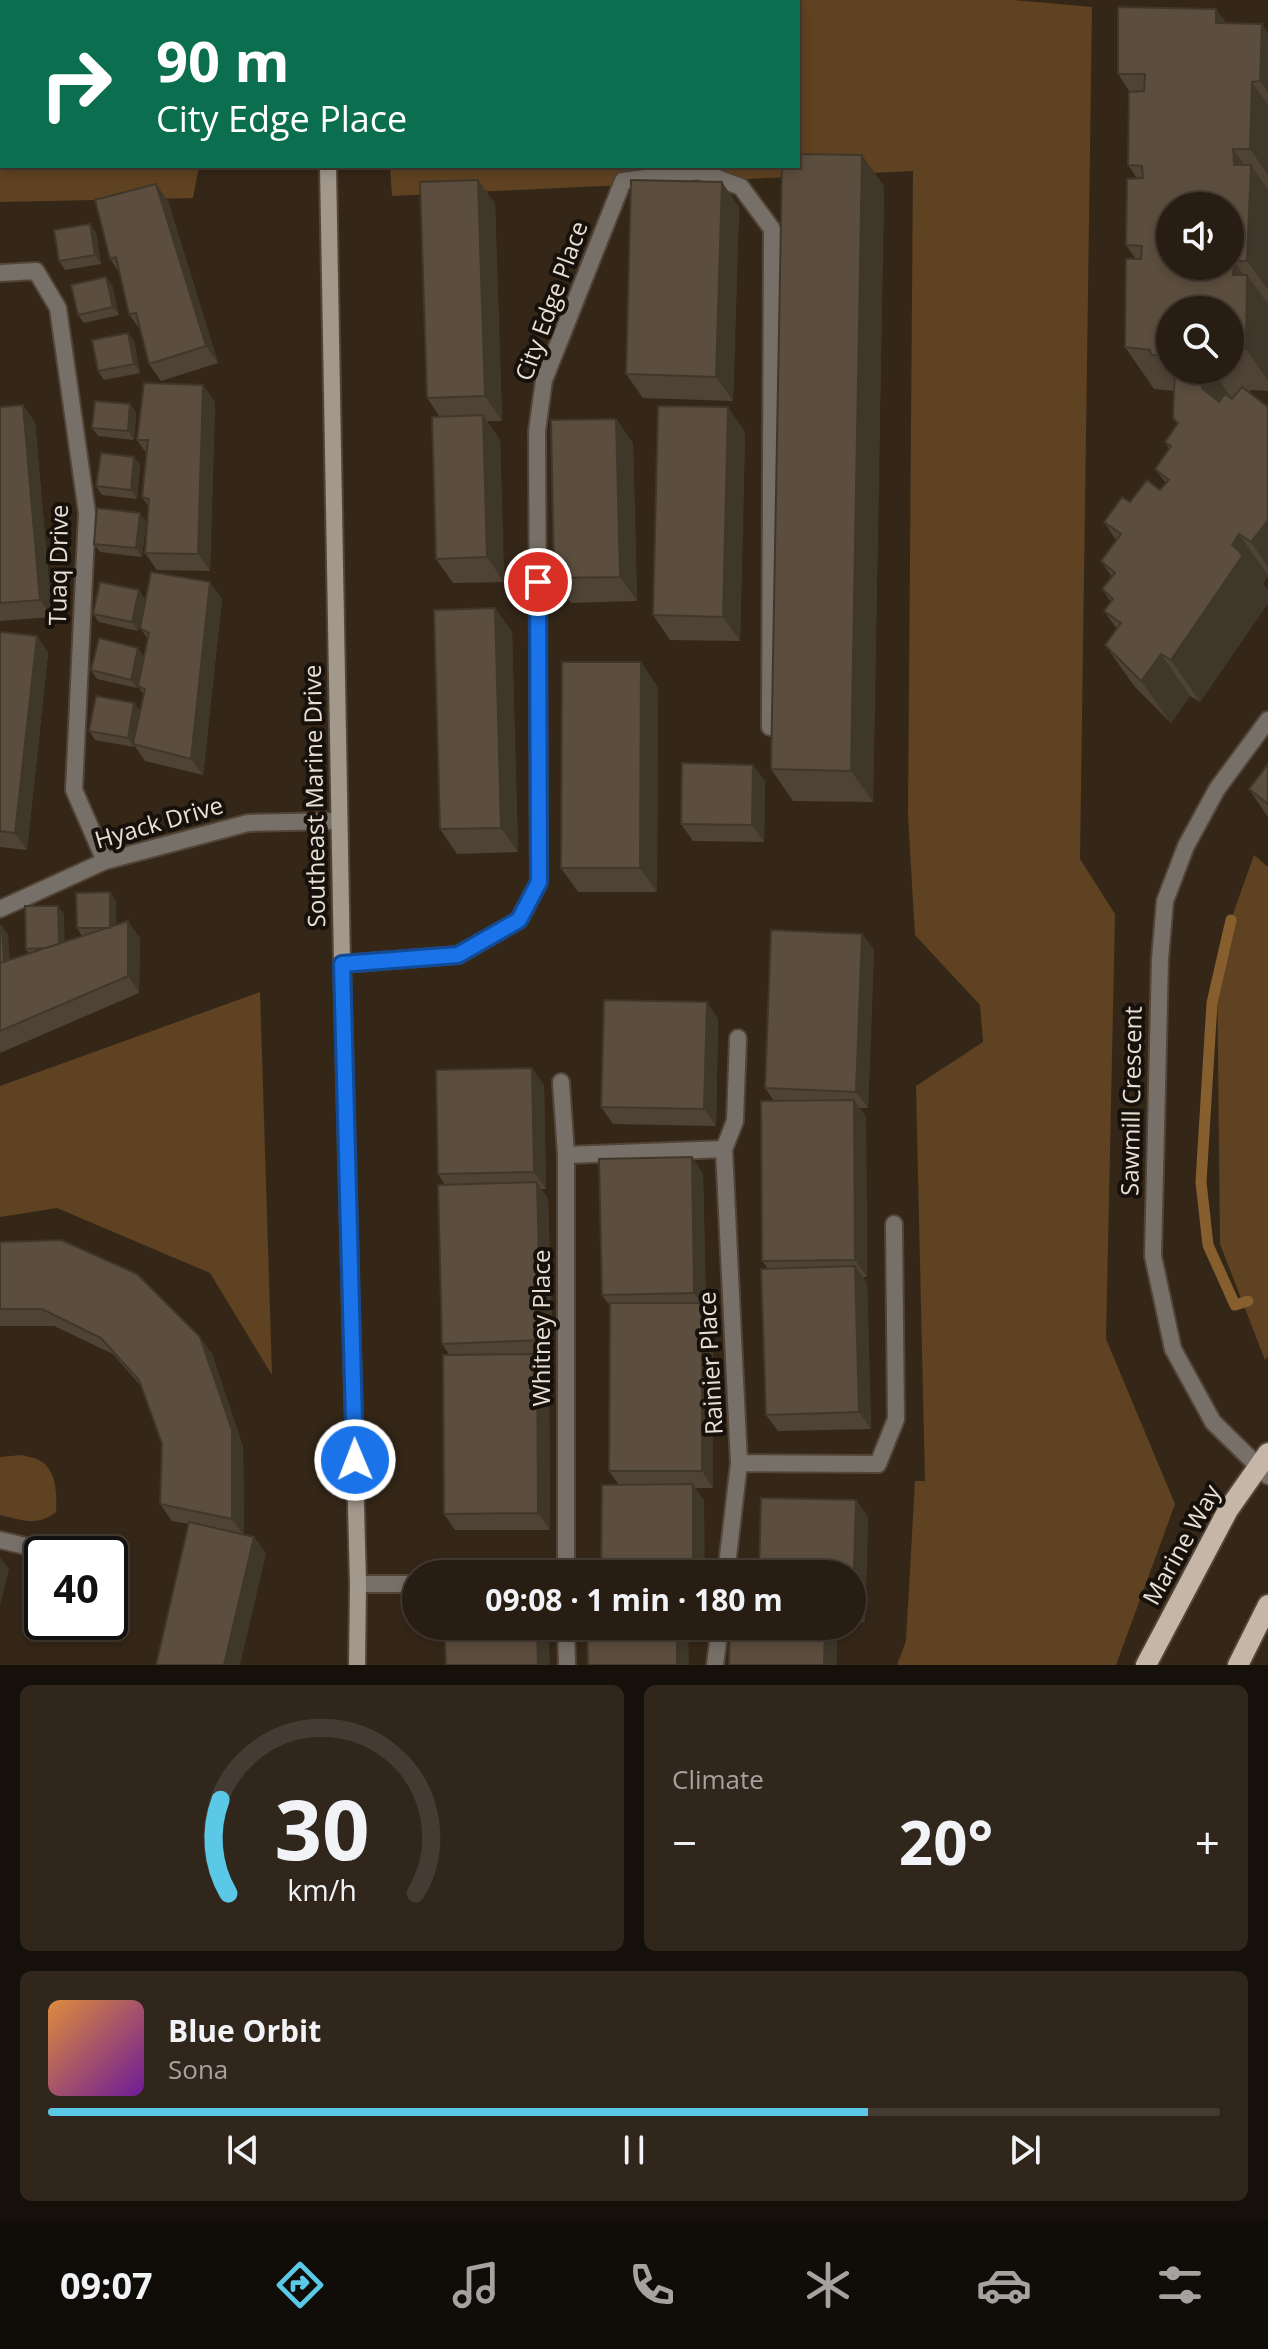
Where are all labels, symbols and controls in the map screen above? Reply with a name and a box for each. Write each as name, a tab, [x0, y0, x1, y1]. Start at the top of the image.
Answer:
text: 90 m	[156, 22, 290, 98]
icon: right	[24, 32, 128, 136]
text: City Edge Place	[156, 94, 407, 143]
map controls	[1156, 192, 1244, 384]
button: sound	[1156, 192, 1244, 280]
street label: City Edge Place	[506, 216, 595, 385]
button: search	[1156, 296, 1244, 384]
street label: Tuaq Drive	[40, 504, 75, 626]
pin	[504, 548, 572, 616]
icon: arrive	[516, 560, 560, 604]
street label: Southeast Marine Drive	[295, 664, 332, 928]
street label: Hyack Drive	[91, 787, 227, 856]
street label: Sawmill Crescent	[1112, 1006, 1149, 1196]
street label: Whitney Place	[524, 1250, 557, 1406]
street label: Rainier Place	[689, 1291, 730, 1436]
position arrow	[313, 1418, 397, 1502]
street label: Marine Way	[1134, 1477, 1228, 1610]
speed limit sign: 40	[24, 1536, 128, 1640]
text: 09:08 · 1 min · 180 m	[485, 1579, 783, 1620]
text: Climate	[672, 1761, 764, 1797]
text: 30	[274, 1771, 370, 1884]
text: 20°	[899, 1801, 993, 1883]
text: −	[672, 1812, 697, 1872]
text: +	[1195, 1812, 1220, 1872]
text: km/h	[287, 1870, 357, 1909]
text: Blue Orbit	[168, 2010, 321, 2051]
text: Sona	[168, 2051, 228, 2087]
icon: previous	[221, 2128, 265, 2172]
icon: pause	[612, 2128, 656, 2172]
icon: next	[1003, 2128, 1047, 2172]
icon: directions	[272, 2257, 328, 2313]
icon: music	[448, 2257, 504, 2313]
icon: phone	[624, 2257, 680, 2313]
icon: climate	[800, 2257, 856, 2313]
icon: car	[976, 2257, 1032, 2313]
icon: filters	[1152, 2257, 1208, 2313]
text: 09:07	[60, 2261, 153, 2310]

